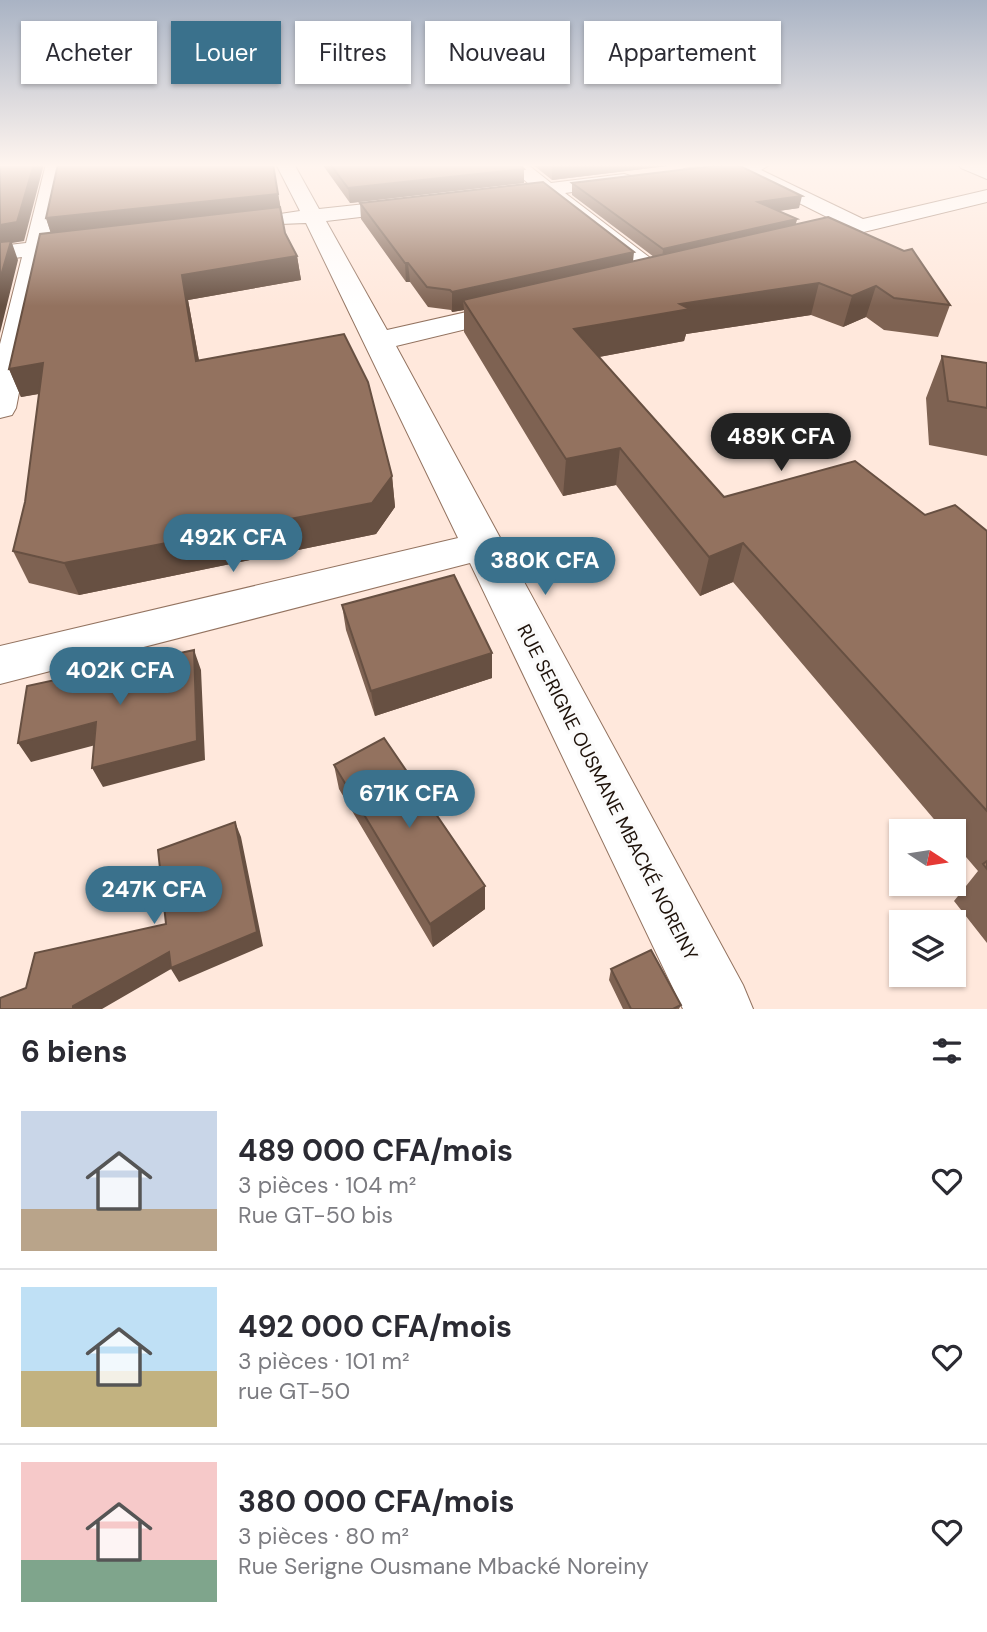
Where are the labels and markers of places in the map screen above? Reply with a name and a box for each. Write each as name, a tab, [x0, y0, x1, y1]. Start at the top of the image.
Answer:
pin: 489K CFA	[709, 414, 853, 473]
pin: 492K CFA	[161, 514, 305, 574]
pin: 380K CFA	[473, 538, 617, 597]
pin: 402K CFA	[48, 648, 192, 707]
pin: 671K CFA	[337, 770, 481, 830]
pin: 247K CFA	[82, 866, 226, 926]

